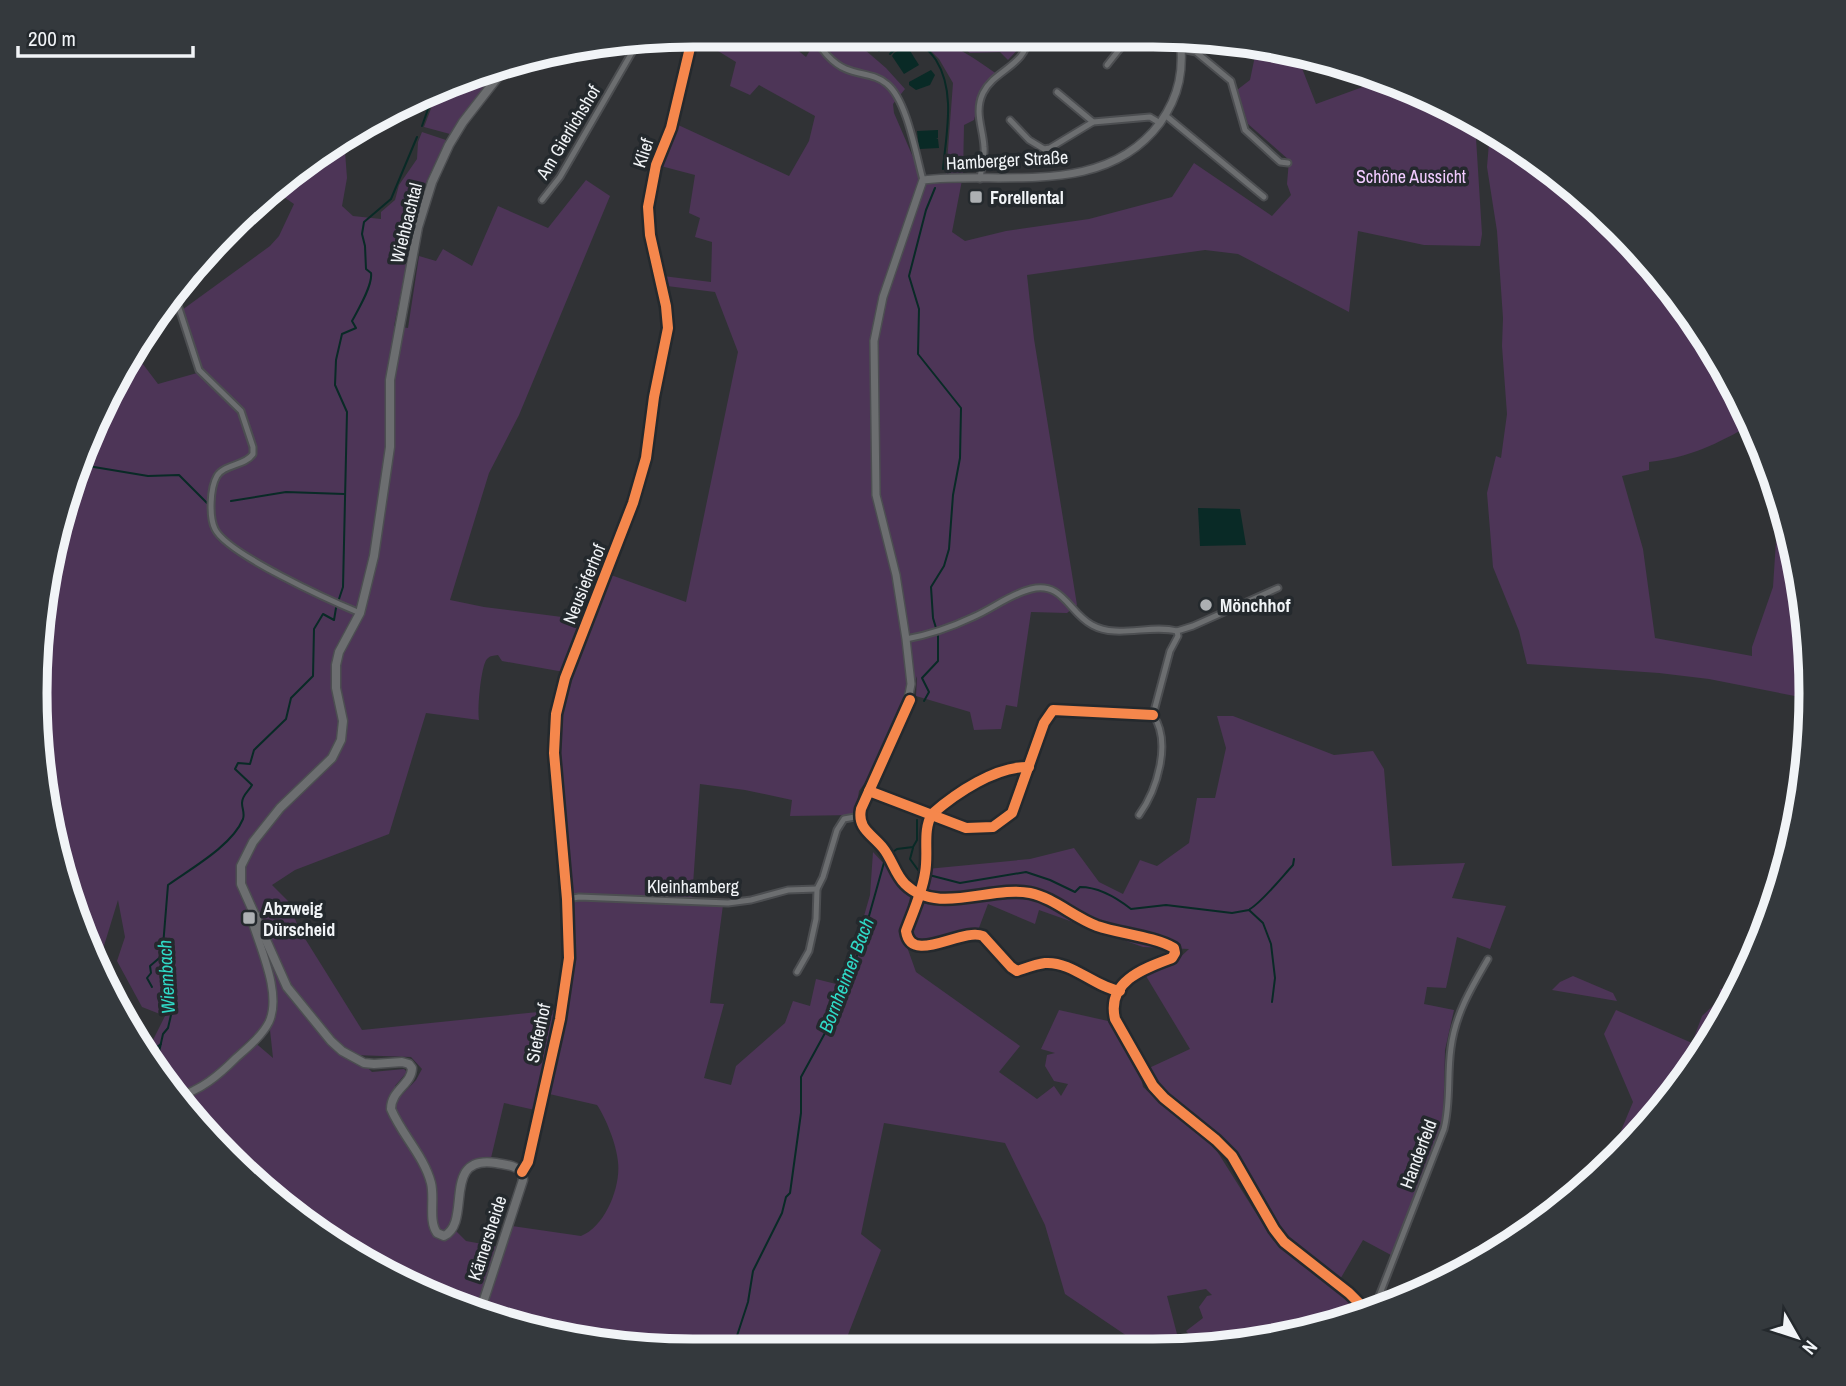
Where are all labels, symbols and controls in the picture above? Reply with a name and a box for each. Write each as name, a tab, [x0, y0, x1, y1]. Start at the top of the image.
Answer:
scale bar	[18, 14, 192, 58]
text: 200 m	[28, 24, 76, 53]
street label: Am Gierlichshof	[530, 79, 606, 185]
street label: Klief	[627, 134, 660, 171]
street label: Hamberger Straße	[945, 144, 1069, 176]
park label: Schöne Aussicht	[1356, 164, 1466, 189]
street label: Wiehbachtal	[384, 180, 428, 266]
place label: Forellental	[990, 185, 1064, 210]
marker: Forellental	[968, 189, 984, 205]
street label: Neusieferhof	[557, 539, 612, 628]
place label: Mönchhof	[1220, 593, 1291, 618]
marker: Mönchhof	[1198, 597, 1214, 613]
street label: Kleinhamberg	[647, 874, 740, 899]
place label: Abzweig Dürscheid	[263, 896, 335, 942]
marker: Abzweig Dürscheid	[241, 910, 257, 926]
water label: Bornheimer Bach	[812, 914, 880, 1036]
water label: Wiembach	[151, 939, 181, 1015]
street label: Sieferhof	[520, 1000, 557, 1065]
street label: Handerfeld	[1393, 1116, 1443, 1192]
street label: Kämersheide	[462, 1192, 512, 1284]
north arrow	[1762, 1302, 1832, 1372]
text: N	[1797, 1335, 1824, 1360]

